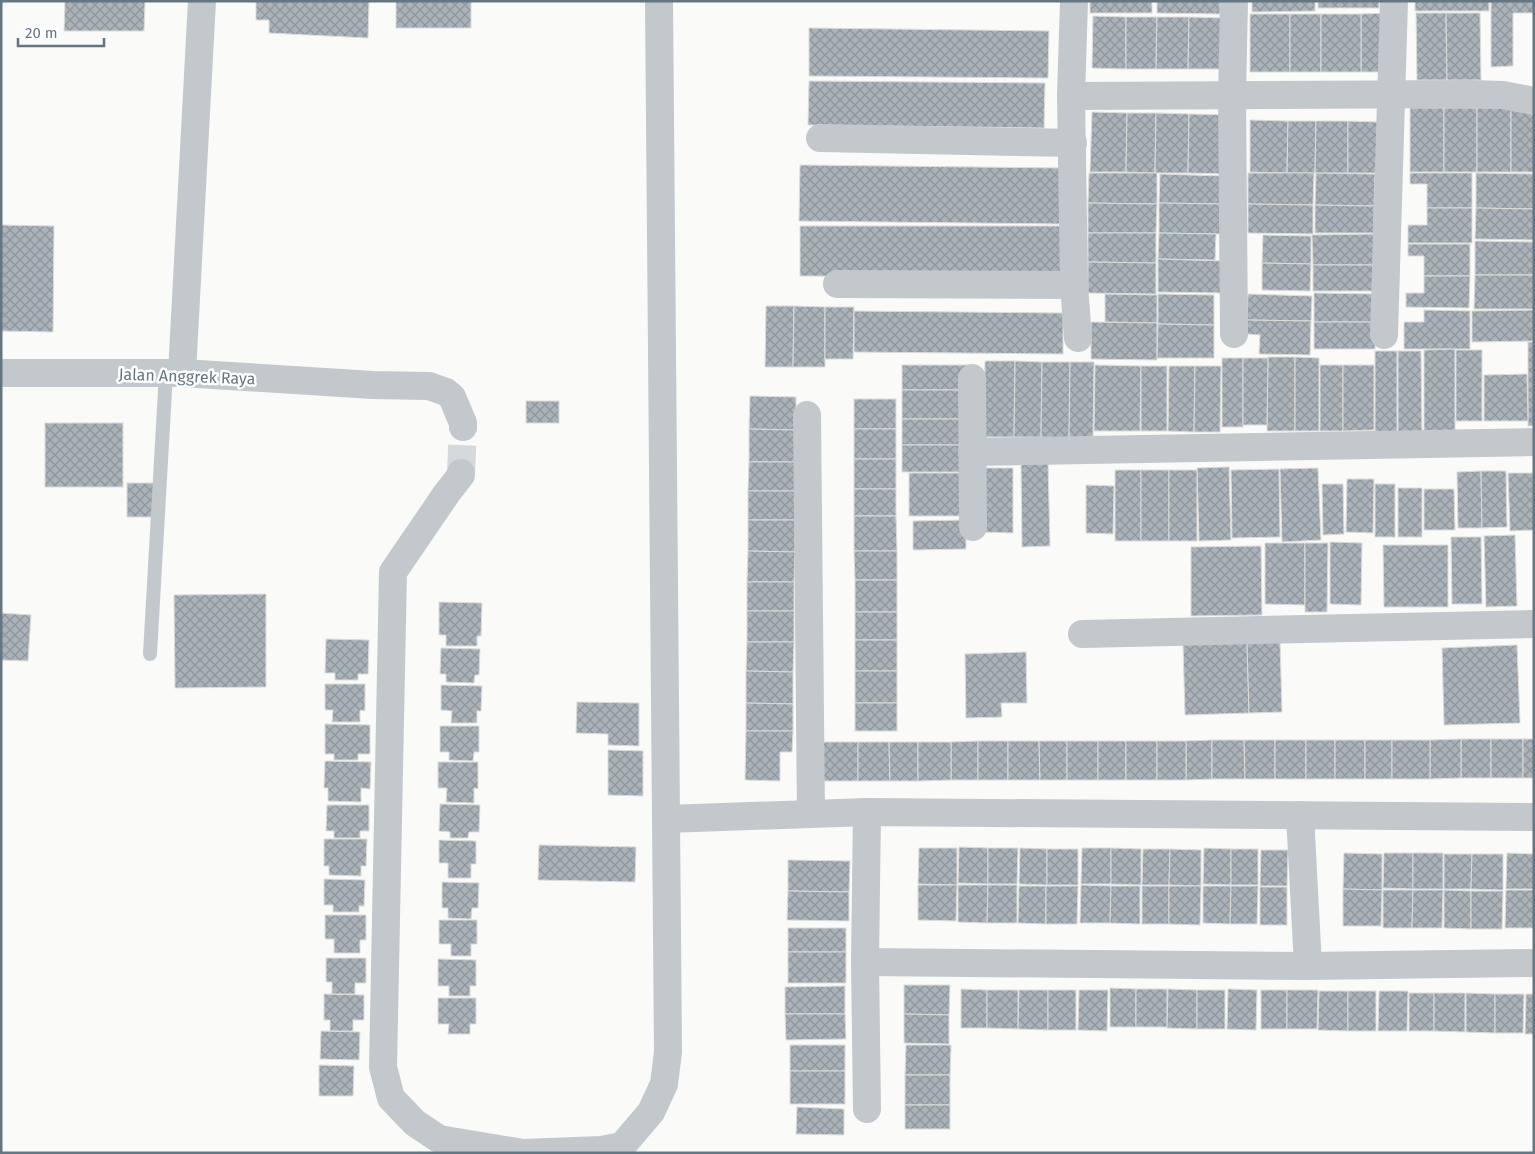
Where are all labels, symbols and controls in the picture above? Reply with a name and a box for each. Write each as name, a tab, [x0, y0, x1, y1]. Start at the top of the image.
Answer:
scale bar	[18, 15, 104, 47]
text: 20 m	[25, 24, 58, 42]
street label: Jalan Anggrek Raya	[118, 365, 256, 388]

